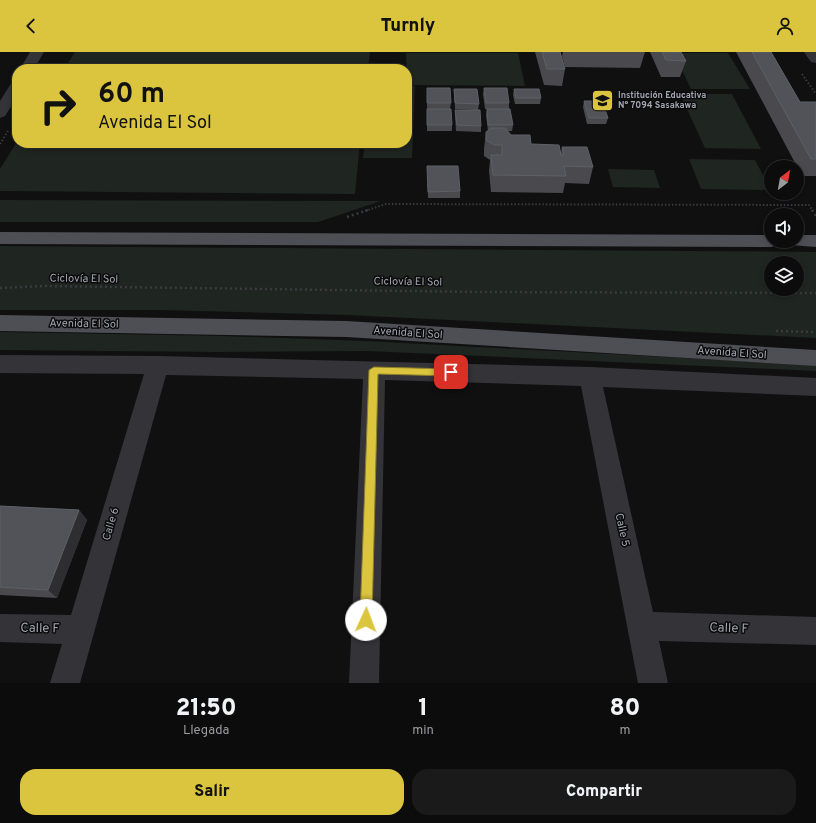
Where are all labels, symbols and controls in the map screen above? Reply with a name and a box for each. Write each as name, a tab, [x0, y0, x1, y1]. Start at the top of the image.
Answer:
icon: back	[20, 15, 42, 37]
text: Turnly	[381, 15, 435, 38]
icon: person	[774, 15, 796, 37]
text: 60 m	[98, 77, 165, 113]
icon: right	[32, 80, 84, 132]
school or university icon: Institución Educativa N° 7094 Sasakawa	[589, 87, 615, 113]
place label: Institución Educativa N° 7094 Sasakawa	[618, 90, 706, 111]
text: Avenida El Sol	[98, 112, 212, 135]
north arrow	[764, 160, 804, 200]
map controls	[764, 160, 804, 296]
button: sound	[764, 208, 804, 248]
button: layers	[764, 256, 804, 296]
street label: Ciclovía El Sol	[50, 271, 118, 287]
street label: Ciclovía El Sol	[374, 274, 442, 290]
street label: Avenida El Sol	[49, 316, 119, 332]
street label: Avenida El Sol	[373, 324, 443, 342]
street label: Avenida El Sol	[697, 344, 767, 362]
pin	[434, 355, 468, 389]
icon: arrive	[440, 361, 462, 383]
street label: Calle 6	[100, 506, 122, 542]
street label: Calle 5	[612, 512, 632, 548]
position arrow	[345, 599, 387, 641]
street label: Calle F	[709, 620, 749, 638]
street label: Calle F	[20, 621, 60, 637]
text: 21:50	[176, 694, 237, 724]
text: 1	[418, 694, 428, 724]
text: 80	[610, 694, 640, 724]
text: Llegada	[183, 723, 229, 739]
text: min	[412, 723, 434, 739]
text: m	[619, 723, 630, 739]
button: Salir	[20, 769, 404, 815]
button: Compartir	[412, 769, 796, 815]

